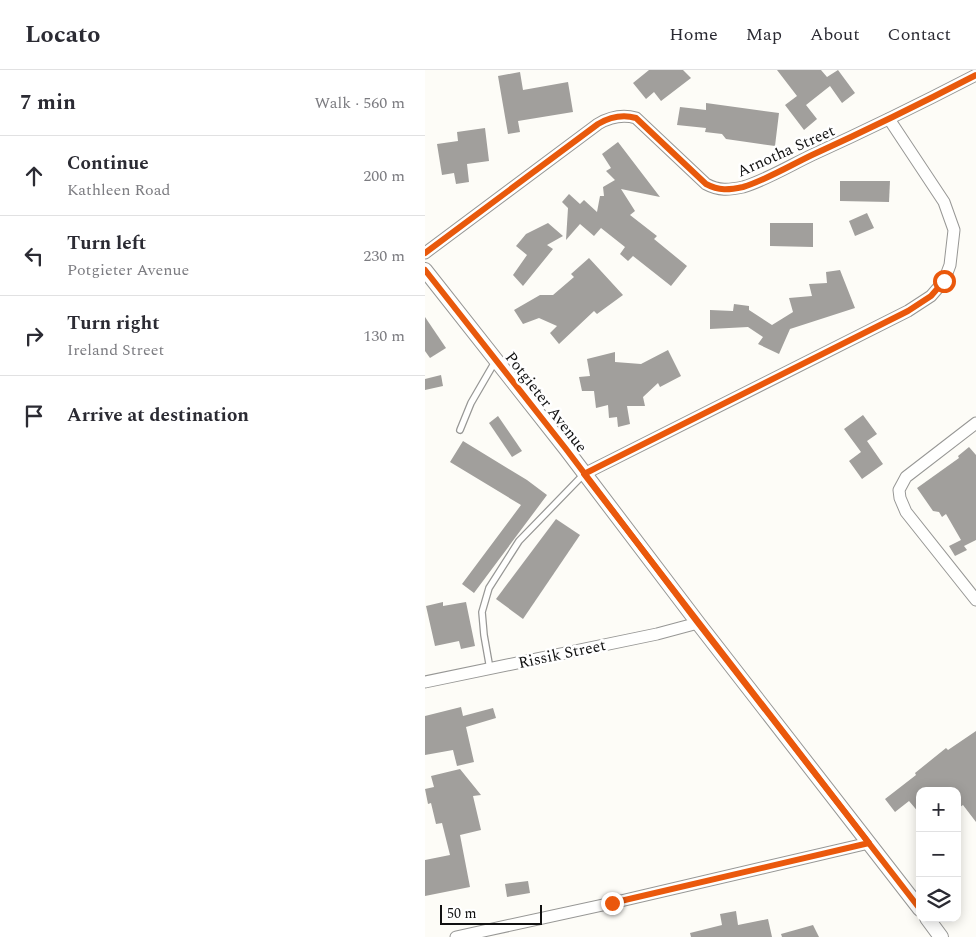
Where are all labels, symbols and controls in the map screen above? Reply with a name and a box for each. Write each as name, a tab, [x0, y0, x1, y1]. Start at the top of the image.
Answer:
text: Locato	[25, 17, 100, 53]
text: Home	[669, 21, 718, 48]
text: Map	[746, 21, 782, 48]
text: About	[810, 21, 860, 48]
text: Contact	[888, 21, 951, 48]
text: 7 min	[20, 87, 76, 119]
text: Walk · 560 m	[314, 91, 405, 115]
street label: Arnotha Street	[733, 119, 839, 183]
text: Continue	[67, 149, 149, 178]
icon: ahead	[20, 162, 48, 190]
text: 200 m	[363, 164, 405, 188]
text: Kathleen Road	[67, 178, 171, 202]
text: Turn left	[67, 229, 146, 258]
icon: left	[20, 242, 48, 270]
text: 230 m	[363, 244, 405, 268]
text: Potgieter Avenue	[67, 258, 189, 282]
route start	[933, 270, 956, 293]
text: Turn right	[67, 309, 160, 338]
icon: right	[20, 322, 48, 350]
text: 130 m	[363, 324, 405, 348]
text: Ireland Street	[67, 338, 164, 362]
street label: Potgieter Avenue	[499, 346, 593, 458]
text: Arrive at destination	[67, 401, 249, 430]
icon: arrive	[20, 402, 48, 430]
street label: Rissik Street	[516, 633, 608, 675]
map controls	[916, 787, 961, 922]
button: +	[916, 787, 961, 832]
button: −	[916, 832, 961, 877]
button: layers	[916, 877, 961, 922]
route end	[601, 892, 624, 915]
scale bar	[440, 902, 543, 925]
text: 50 m	[447, 903, 477, 924]

